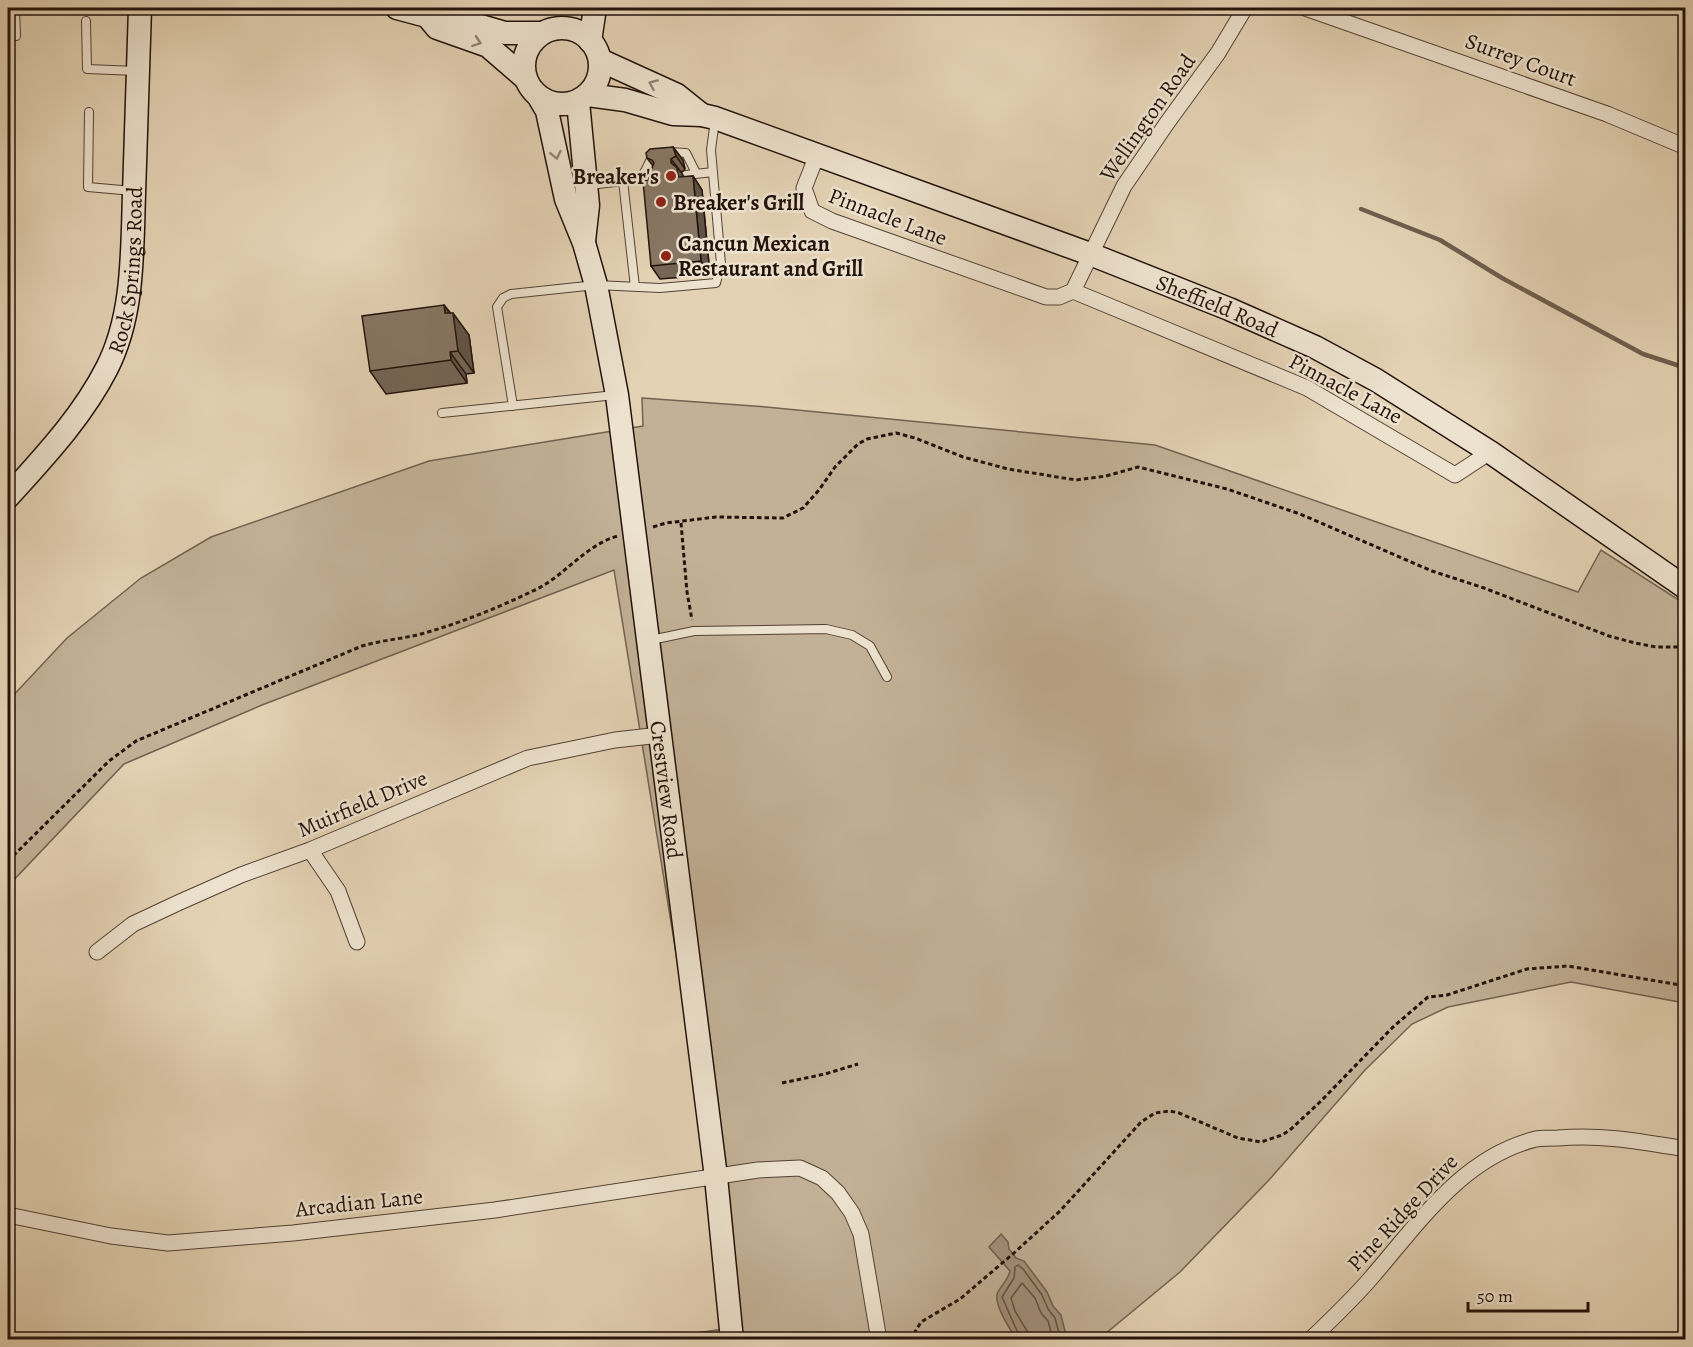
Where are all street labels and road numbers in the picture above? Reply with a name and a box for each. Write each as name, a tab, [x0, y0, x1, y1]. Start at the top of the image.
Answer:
street label: Surrey Court	[1461, 26, 1580, 94]
street label: Wellington Road	[1092, 48, 1203, 188]
street label: Pinnacle Lane	[824, 181, 951, 253]
street label: Rock Springs Road	[101, 186, 150, 358]
street label: Sheffield Road	[1151, 268, 1283, 345]
street label: Pinnacle Lane	[1283, 346, 1408, 431]
street label: Crestview Road	[642, 719, 690, 861]
street label: Muirfield Drive	[293, 763, 432, 845]
street label: Pine Ridge Drive	[1341, 1148, 1465, 1278]
street label: Arcadian Lane	[293, 1181, 424, 1225]

